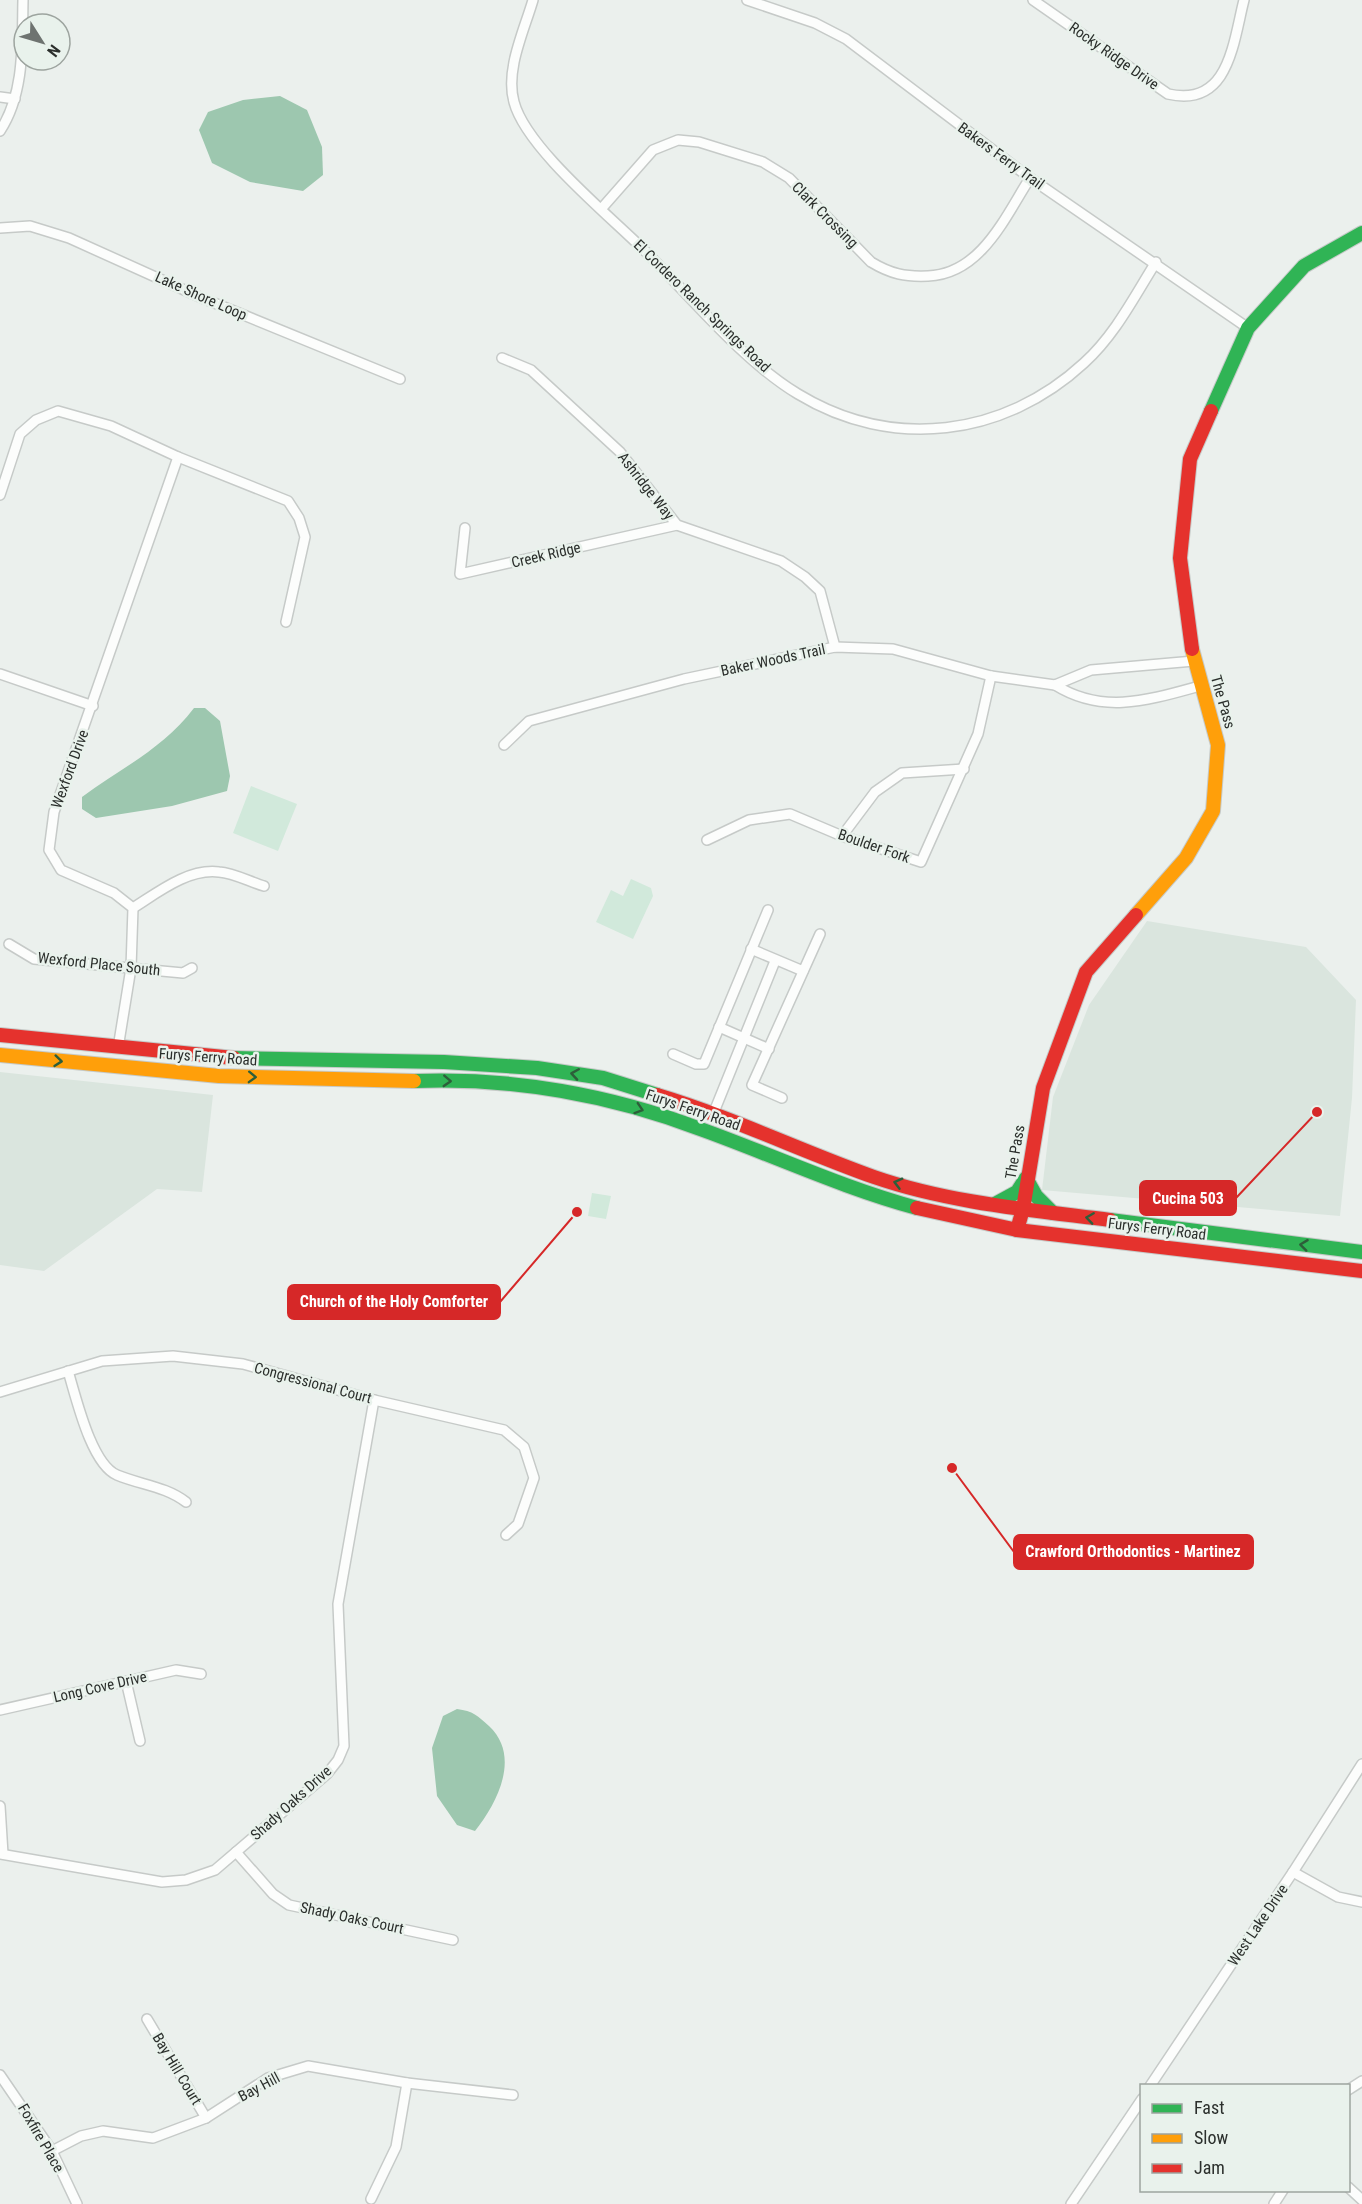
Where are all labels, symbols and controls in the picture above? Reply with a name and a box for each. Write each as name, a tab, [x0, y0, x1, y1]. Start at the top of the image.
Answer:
north arrow	[12, 12, 72, 72]
street label: Rocky Ridge Drive	[1066, 18, 1162, 94]
text: N	[43, 41, 64, 60]
street label: Bakers Ferry Trail	[954, 119, 1048, 193]
street label: Clark Crossing	[788, 178, 862, 252]
street label: El Cordero Ranch Springs Road	[630, 236, 774, 376]
street label: Lake Shore Loop	[152, 268, 250, 324]
street label: Ashridge Way	[614, 449, 678, 523]
street label: Creek Ridge	[510, 538, 582, 572]
street label: Baker Woods Trail	[719, 640, 827, 680]
street label: The Pass	[1207, 673, 1239, 731]
street label: Wexford Drive	[47, 727, 93, 811]
street label: Boulder Fork	[836, 825, 913, 867]
street label: Wexford Place South	[37, 949, 161, 979]
street label: Furys Ferry Road	[158, 1045, 258, 1069]
one-way arrow	[54, 1054, 63, 1066]
one-way arrow	[570, 1068, 579, 1080]
one-way arrow	[248, 1071, 257, 1084]
one-way arrow	[443, 1074, 452, 1087]
street label: Furys Ferry Road	[643, 1085, 743, 1135]
one-way arrow	[633, 1102, 644, 1114]
street label: The Pass	[1001, 1123, 1029, 1180]
one-way arrow	[893, 1177, 903, 1190]
callout: Cucina 503	[1140, 1181, 1236, 1215]
text: Cucina 503	[1152, 1189, 1224, 1208]
one-way arrow	[1085, 1212, 1094, 1224]
street label: Furys Ferry Road	[1107, 1214, 1207, 1244]
one-way arrow	[1299, 1239, 1309, 1252]
callout: Church of the Holy Comforter	[288, 1285, 500, 1319]
text: Church of the Holy Comforter	[300, 1292, 488, 1311]
street label: Congressional Court	[252, 1359, 374, 1407]
callout: Crawford Orthodontics - Martinez	[1014, 1535, 1253, 1569]
text: Crawford Orthodontics - Martinez	[1025, 1542, 1241, 1561]
street label: Long Cove Drive	[51, 1667, 149, 1707]
street label: Shady Oaks Drive	[247, 1762, 335, 1844]
street label: West Lake Drive	[1224, 1881, 1292, 1969]
street label: Shady Oaks Court	[299, 1898, 405, 1938]
street label: Bay Hill Court	[149, 2030, 205, 2108]
street label: Bay Hill	[235, 2069, 283, 2105]
legend	[1140, 2084, 1350, 2192]
text: Fast	[1194, 2097, 1225, 2118]
street label: Foxfire Place	[14, 2101, 68, 2175]
text: Slow	[1194, 2127, 1229, 2148]
text: Jam	[1194, 2157, 1225, 2178]

